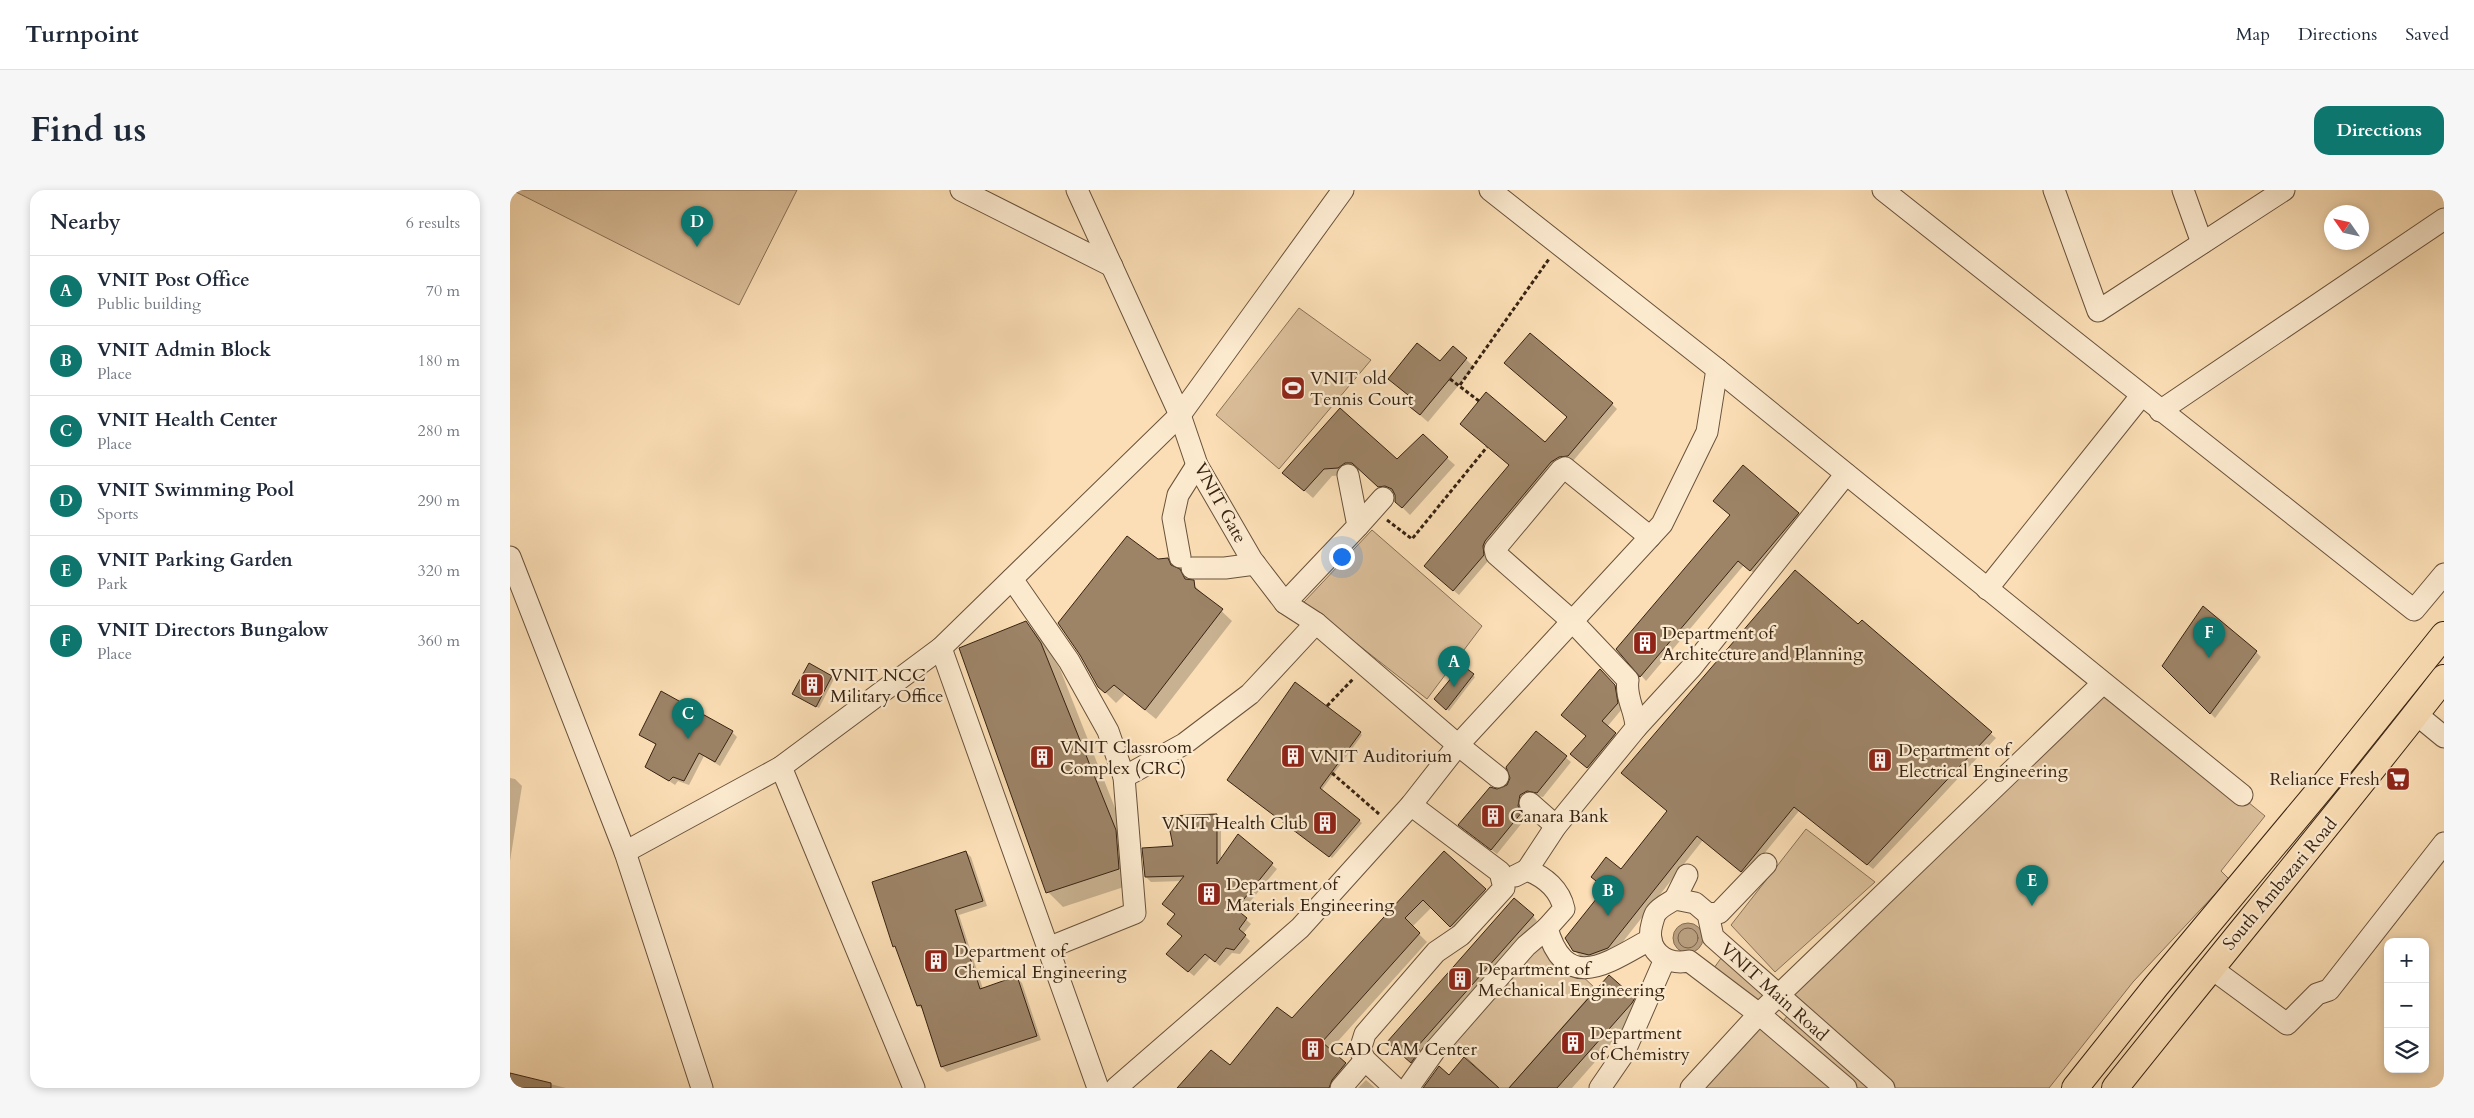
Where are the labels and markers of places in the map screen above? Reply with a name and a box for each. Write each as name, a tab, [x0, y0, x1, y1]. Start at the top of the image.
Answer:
pin: D	[681, 206, 713, 247]
place label: VNIT old Tennis Court	[1310, 366, 1414, 412]
sports icon: VNIT old Tennis Court	[1280, 375, 1306, 401]
pin: F	[2193, 617, 2225, 658]
place label: Department of Architecture and Planning	[1662, 621, 1864, 667]
building icon: Department of Architecture and Planning	[1632, 630, 1658, 656]
pin: A	[1438, 646, 1470, 687]
place label: VNIT NCC Military Office	[830, 663, 944, 709]
building icon: VNIT NCC Military Office	[799, 672, 825, 698]
pin: C	[672, 698, 704, 739]
place label: VNIT Classroom Complex (CRC)	[1060, 735, 1193, 781]
place label: Department of Electrical Engineering	[1898, 738, 2069, 784]
building icon: VNIT Auditorium	[1280, 743, 1306, 769]
building icon: VNIT Classroom Complex (CRC)	[1029, 744, 1055, 770]
place label: VNIT Auditorium	[1310, 744, 1453, 769]
building icon: Department of Electrical Engineering	[1867, 747, 1893, 773]
supermarket icon: Reliance Fresh	[2385, 766, 2411, 792]
place label: Reliance Fresh	[2270, 767, 2380, 792]
building icon: Canara Bank	[1480, 803, 1506, 829]
place label: Canara Bank	[1510, 804, 1609, 829]
building icon: VNIT Health Club	[1312, 810, 1338, 836]
place label: VNIT Health Club	[1161, 811, 1308, 836]
pin: E	[2016, 865, 2048, 906]
place label: Department of Materials Engineering	[1226, 872, 1395, 918]
pin: B	[1592, 875, 1624, 916]
building icon: Department of Materials Engineering	[1196, 881, 1222, 907]
place label: Department of Chemical Engineering	[954, 939, 1127, 985]
building icon: Department of Chemical Engineering	[923, 948, 949, 974]
place label: Department of Mechanical Engineering	[1478, 957, 1666, 1003]
building icon: Department of Mechanical Engineering	[1447, 966, 1473, 992]
place label: Department of Chemistry	[1590, 1021, 1690, 1067]
building icon: Department of Chemistry	[1560, 1030, 1586, 1056]
building icon: CAD CAM Center	[1300, 1036, 1326, 1062]
place label: CAD CAM Center	[1330, 1037, 1477, 1062]

